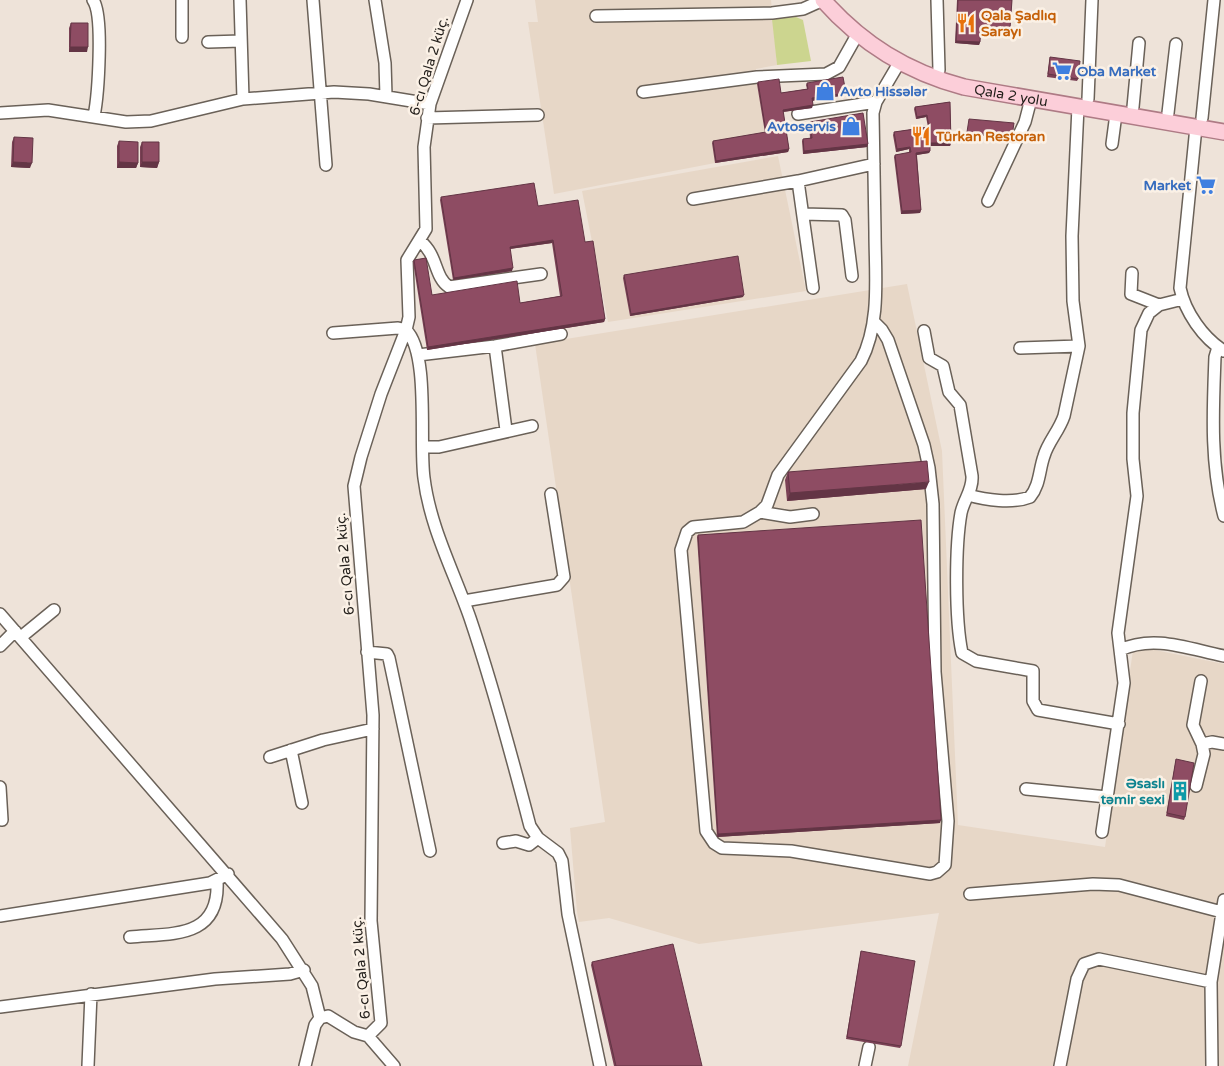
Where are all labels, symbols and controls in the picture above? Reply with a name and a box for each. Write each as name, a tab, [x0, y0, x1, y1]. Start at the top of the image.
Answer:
place label: Qala Şadlıq Sarayı	[981, 7, 1056, 40]
restaurant icon: Qala Şadlıq Sarayı	[955, 12, 977, 34]
street label: 6-cı Qala 2 küç.	[406, 14, 452, 118]
supermarket icon: Oba Market	[1051, 60, 1073, 82]
place label: Oba Market	[1077, 63, 1157, 80]
shop icon: Avto Hissələr	[814, 80, 836, 102]
street label: Qala 2 yolu	[973, 80, 1049, 110]
place label: Avto Hissələr	[840, 83, 928, 100]
shop icon: Avtoservis	[840, 115, 862, 137]
place label: Avtoservis	[767, 118, 836, 135]
restaurant icon: Türkan Restoran	[910, 125, 932, 147]
place label: Türkan Restoran	[935, 128, 1045, 145]
supermarket icon: Market	[1195, 174, 1217, 196]
place label: Market	[1143, 177, 1192, 194]
street label: 6-cı Qala 2 küç.	[332, 512, 358, 616]
place label: Əsaslı təmir sexi	[1100, 775, 1165, 808]
building icon: Əsaslı təmir sexi	[1169, 780, 1191, 802]
street label: 6-cı Qala 2 küç.	[348, 916, 374, 1020]

